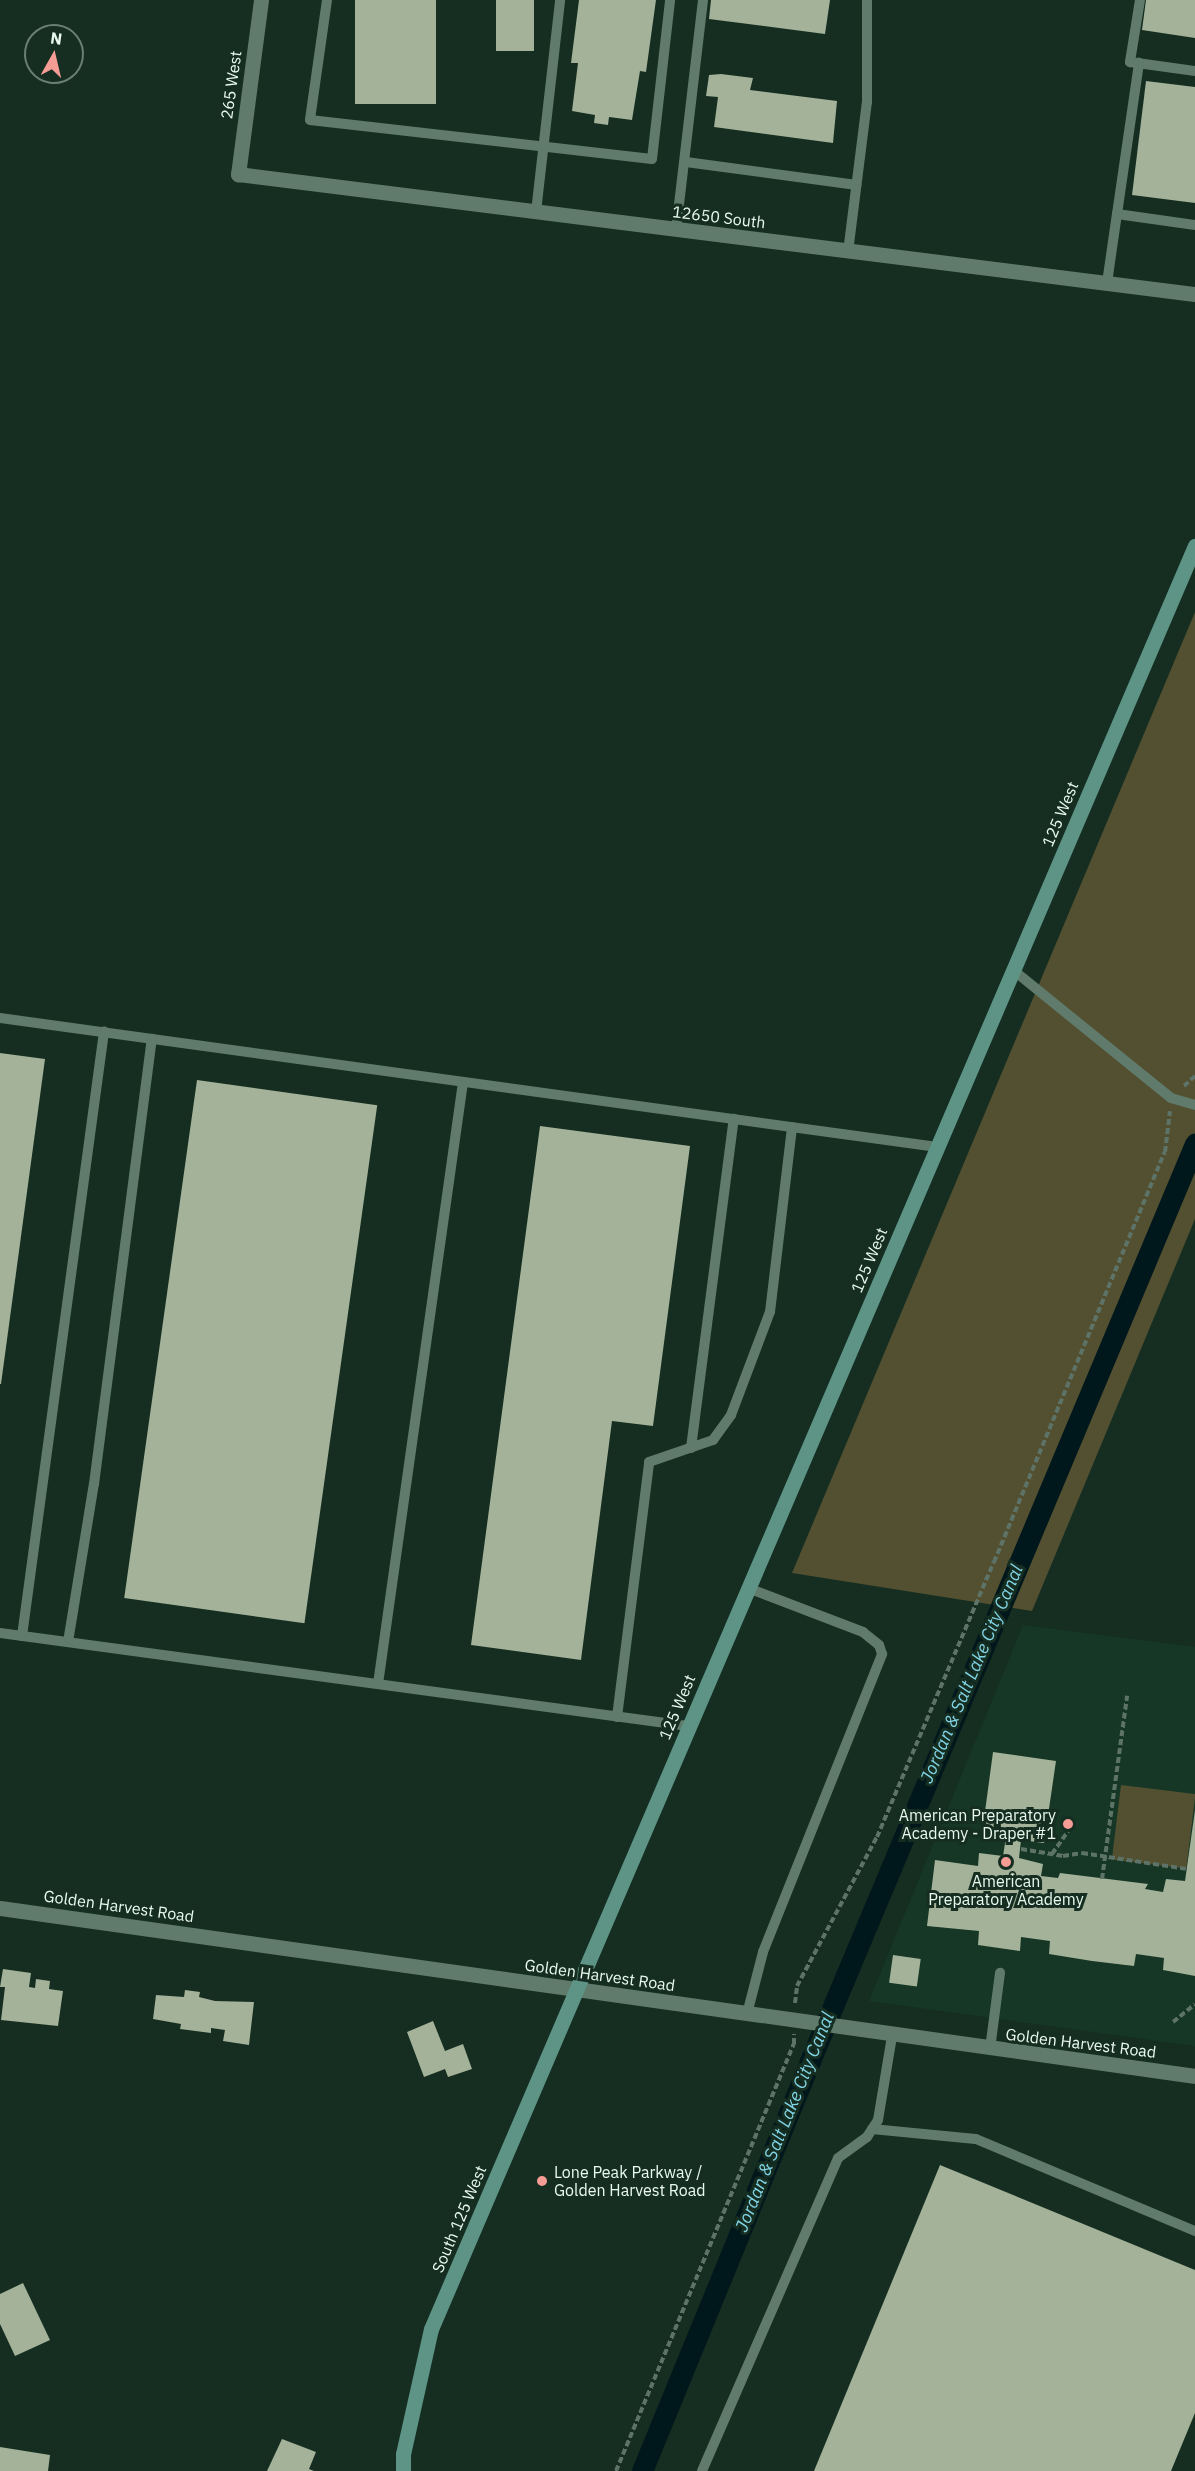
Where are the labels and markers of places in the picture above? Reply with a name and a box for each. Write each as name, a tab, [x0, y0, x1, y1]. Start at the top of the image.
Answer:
place label: American Preparatory Academy - Draper #1	[899, 1805, 1056, 1843]
marker: American Preparatory Academy - Draper #1	[1061, 1817, 1075, 1831]
marker: American Preparatory Academy	[999, 1855, 1013, 1869]
place label: American Preparatory Academy	[928, 1871, 1084, 1909]
place label: Lone Peak Parkway / Golden Harvest Road	[554, 2162, 706, 2200]
marker: Lone Peak Parkway / Golden Harvest Road	[535, 2174, 549, 2188]

